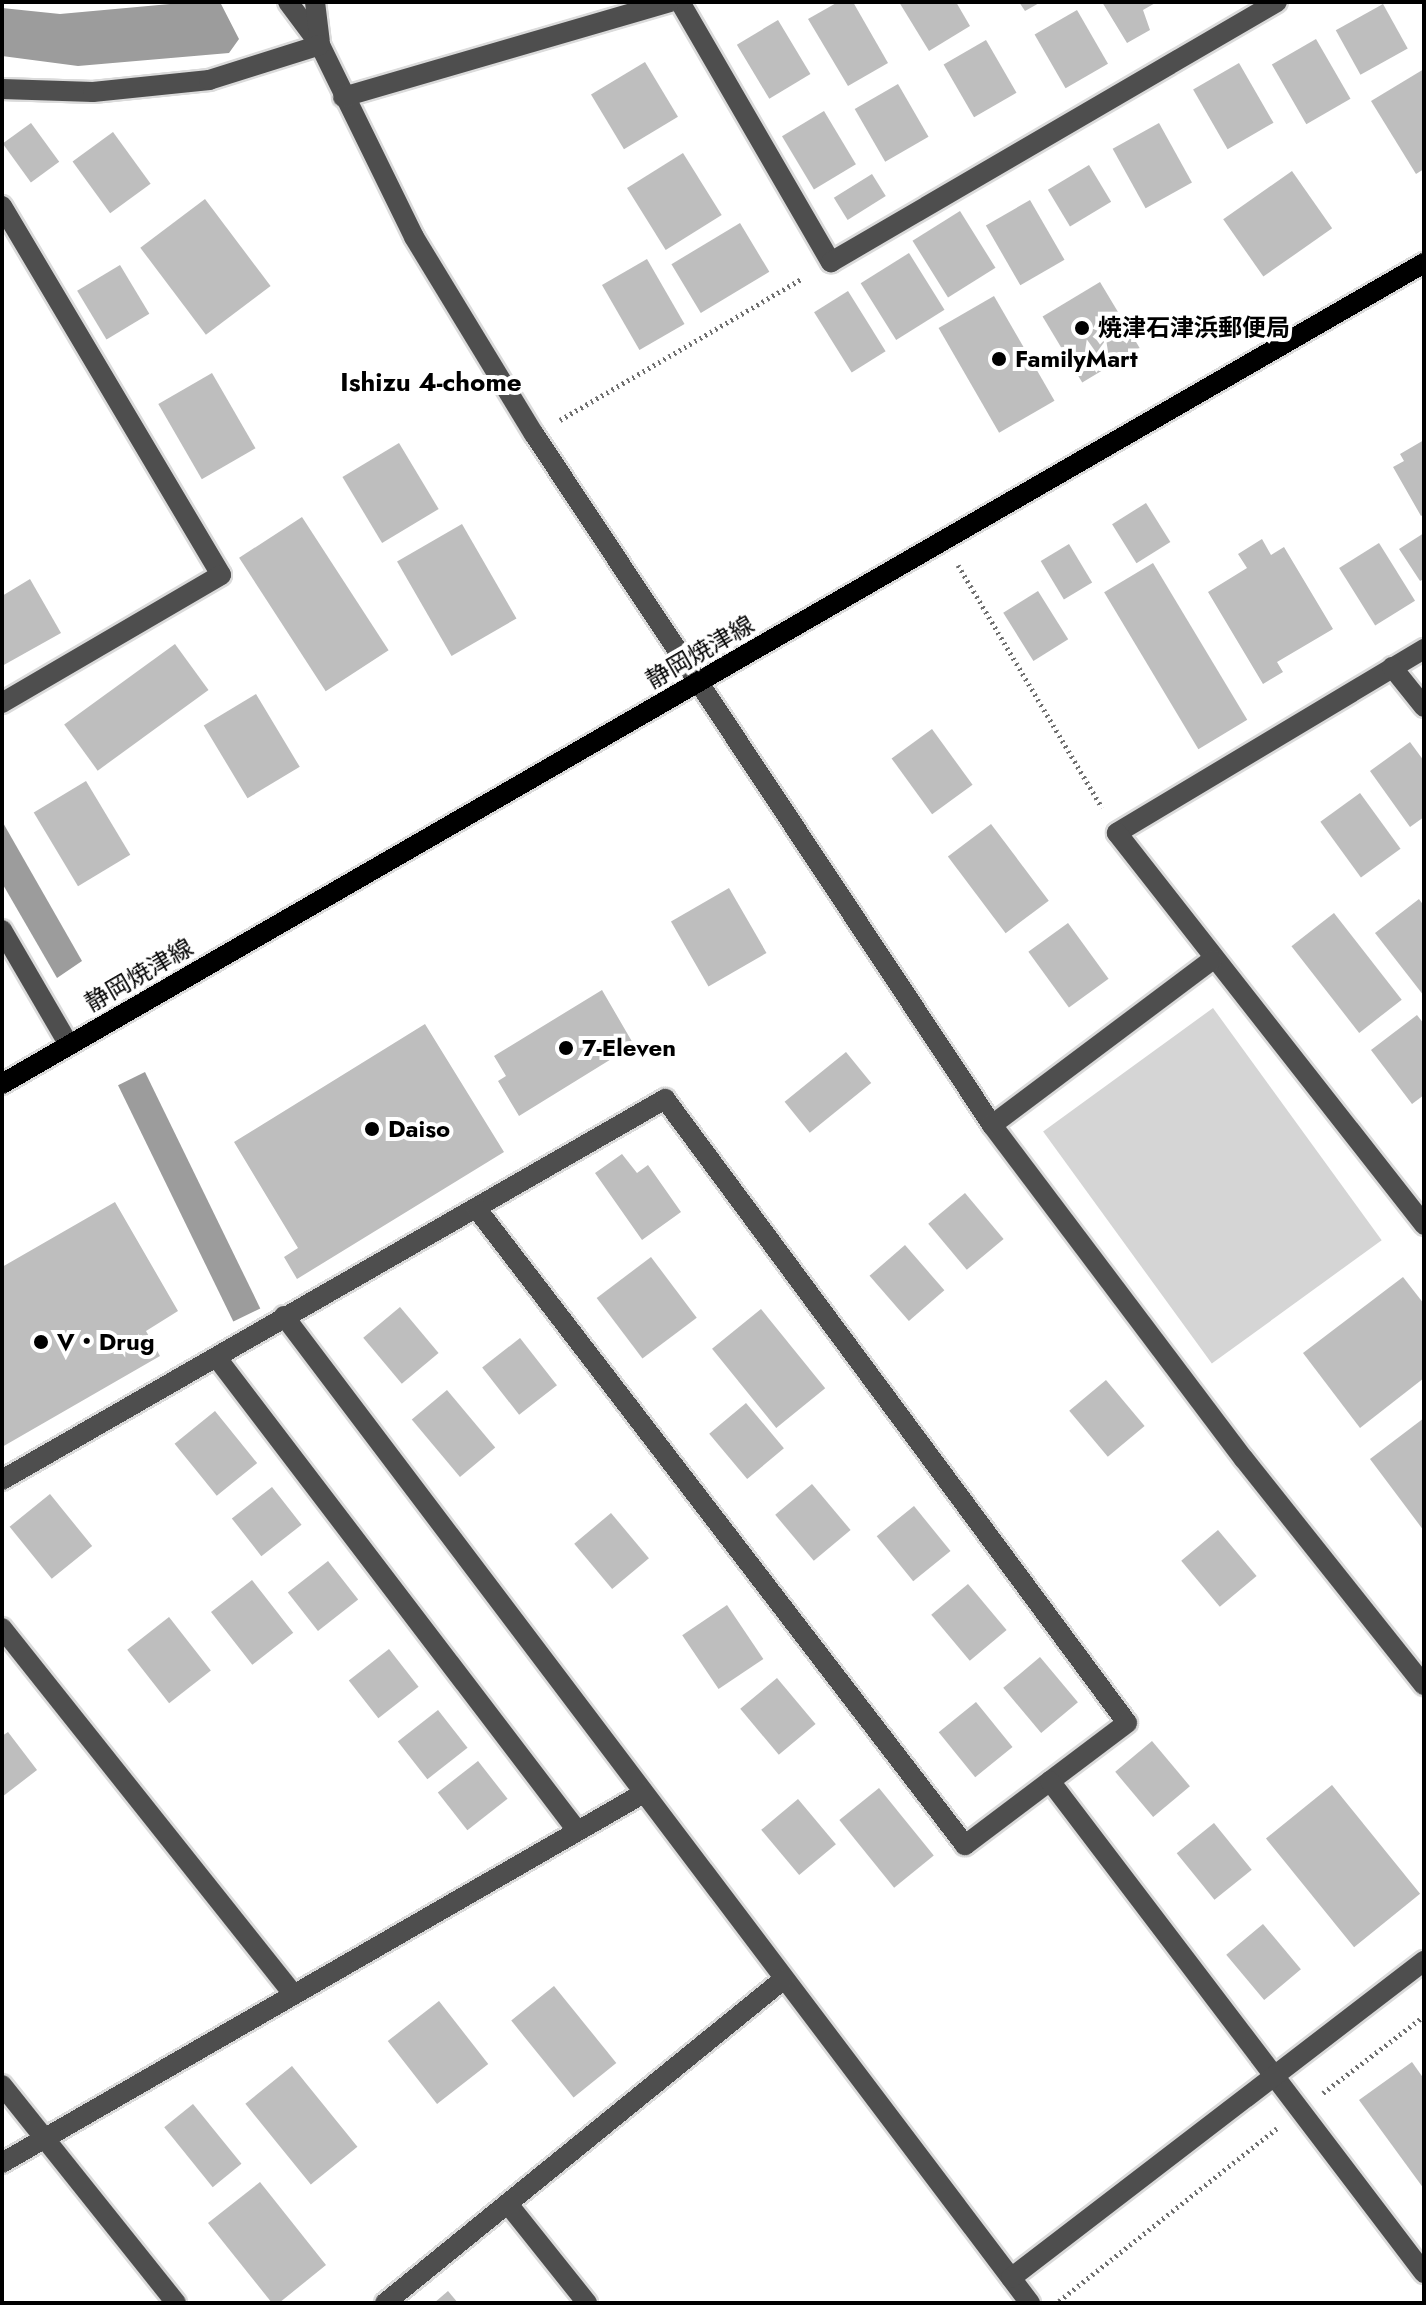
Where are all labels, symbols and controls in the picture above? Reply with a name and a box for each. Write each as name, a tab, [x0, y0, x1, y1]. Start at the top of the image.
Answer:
place label: 焼津石津浜郵便局	[1098, 314, 1290, 342]
marker: 焼津石津浜郵便局	[1073, 319, 1091, 337]
place label: FamilyMart	[1015, 345, 1138, 373]
marker: FamilyMart	[990, 350, 1008, 368]
district label: Ishizu 4-chome	[340, 367, 522, 399]
street label: 静岡焼津線	[641, 610, 759, 694]
street label: 静岡焼津線	[80, 933, 198, 1017]
place label: 7-Eleven	[582, 1034, 676, 1062]
marker: 7-Eleven	[557, 1039, 575, 1057]
place label: Daiso	[388, 1115, 450, 1143]
marker: Daiso	[363, 1120, 381, 1138]
place label: V・Drug	[57, 1328, 155, 1356]
marker: V・Drug	[32, 1333, 50, 1351]

